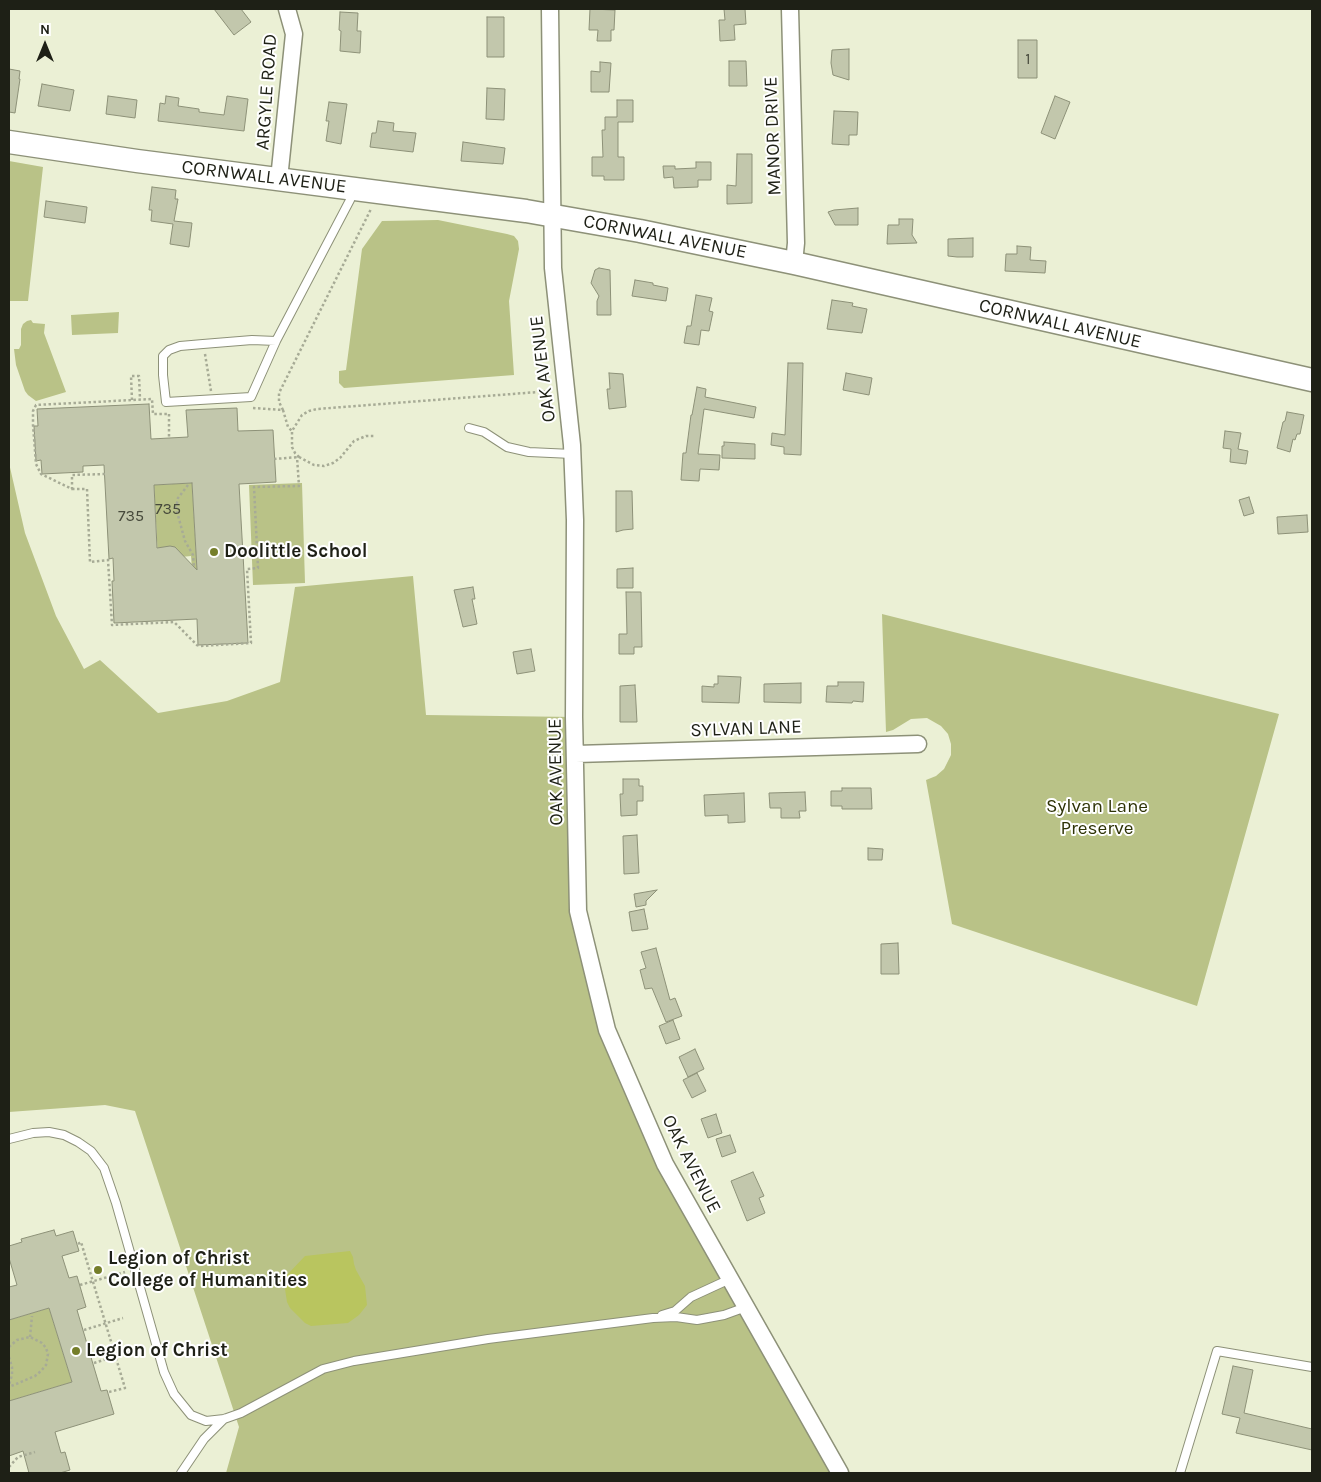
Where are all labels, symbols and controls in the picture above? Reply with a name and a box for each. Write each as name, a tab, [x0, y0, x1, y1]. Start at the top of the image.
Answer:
north arrow	[20, 20, 70, 70]
text: N	[40, 21, 50, 38]
street label: ARGYLE ROAD	[252, 33, 282, 151]
house number: 1	[1025, 49, 1031, 69]
street label: MANOR DRIVE	[760, 76, 786, 196]
street label: CORNWALL AVENUE	[180, 156, 348, 198]
street label: CORNWALL AVENUE	[581, 210, 749, 264]
street label: CORNWALL AVENUE	[977, 294, 1143, 354]
street label: OAK AVENUE	[525, 314, 561, 424]
house number: 735	[155, 499, 181, 519]
house number: 735	[118, 506, 144, 526]
place label: Doolittle School	[224, 541, 368, 563]
marker: Doolittle School	[208, 546, 220, 558]
street label: SYLVAN LANE	[690, 716, 802, 742]
street label: OAK AVENUE	[544, 718, 568, 826]
park label: Sylvan Lane Preserve	[1046, 796, 1148, 840]
street label: OAK AVENUE	[657, 1111, 725, 1217]
place label: Legion of Christ College of Humanities	[108, 1248, 307, 1292]
marker: Legion of Christ College of Humanities	[92, 1264, 104, 1276]
place label: Legion of Christ	[86, 1340, 228, 1362]
marker: Legion of Christ	[70, 1345, 82, 1357]

